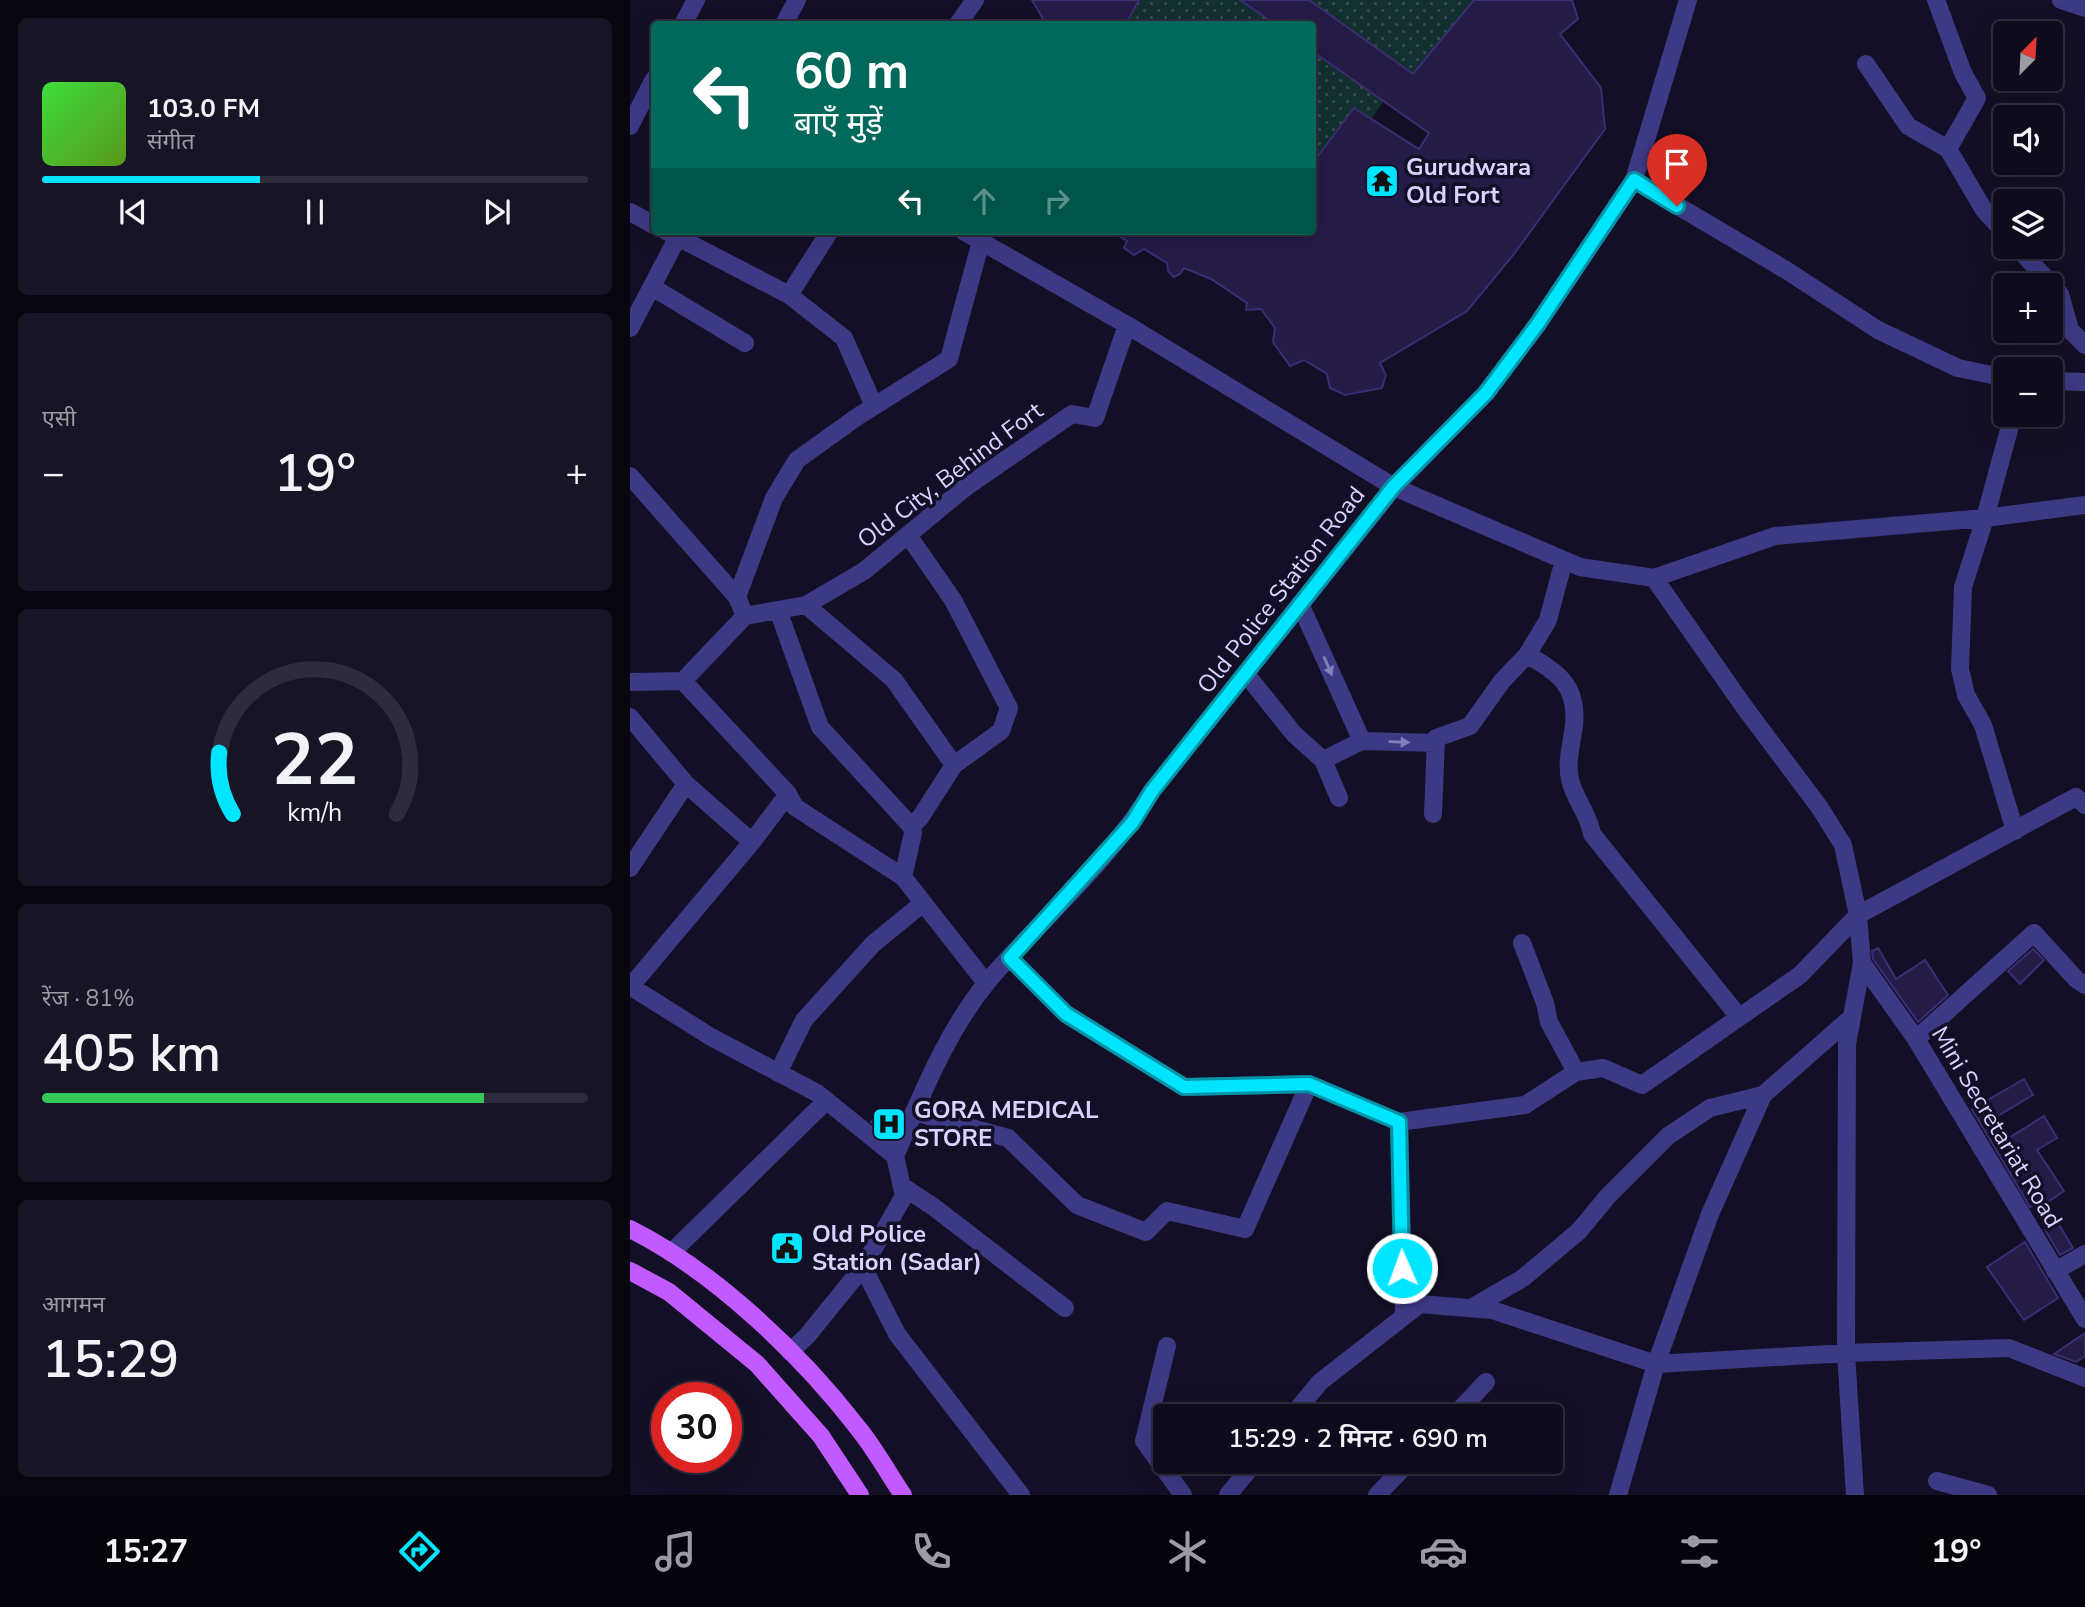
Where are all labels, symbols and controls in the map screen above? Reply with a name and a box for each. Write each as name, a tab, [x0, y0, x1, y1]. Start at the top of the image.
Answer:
north arrow	[1993, 21, 2063, 91]
map controls	[1993, 21, 2063, 427]
text: 60 m	[794, 38, 909, 105]
icon: left	[679, 49, 770, 140]
text: 103.0 FM	[147, 91, 260, 126]
text: बाएँ मुड़ें	[794, 102, 883, 145]
button: sound	[1993, 105, 2063, 175]
text: संगीत	[147, 126, 195, 157]
pin	[1647, 134, 1707, 206]
icon: arrive	[1658, 145, 1696, 183]
place label: Gurudwara Old Fort	[1406, 151, 1531, 211]
temple icon: Gurudwara Old Fort	[1363, 162, 1401, 200]
icon: left	[892, 182, 930, 220]
icon: ahead	[965, 182, 1003, 220]
icon: right	[1038, 182, 1076, 220]
button: layers	[1993, 189, 2063, 259]
icon: previous	[114, 193, 152, 231]
icon: pause	[296, 193, 334, 231]
icon: next	[478, 193, 516, 231]
button: +	[1993, 273, 2063, 343]
button: −	[1993, 357, 2063, 427]
street label: Old City, Behind Fort	[851, 394, 1050, 555]
text: एसी	[42, 403, 76, 434]
text: 19°	[274, 438, 356, 509]
text: −	[42, 448, 65, 499]
text: +	[565, 448, 588, 499]
street label: Old Police Station Road	[1190, 480, 1372, 700]
one-way arrow	[1322, 656, 1334, 676]
text: 22	[271, 710, 359, 810]
one-way arrow	[1388, 737, 1410, 748]
text: km/h	[287, 795, 343, 829]
text: रेंज · 81%	[42, 983, 135, 1014]
text: 405 km	[42, 1018, 221, 1089]
street label: Mini Secretariat Road	[1924, 1020, 2070, 1234]
place label: GORA MEDICAL STORE	[914, 1094, 1099, 1154]
hospital icon: GORA MEDICAL STORE	[870, 1105, 908, 1143]
place label: Old Police Station (Sadar)	[812, 1218, 982, 1278]
public building icon: Old Police Station (Sadar)	[768, 1229, 806, 1267]
position arrow	[1365, 1231, 1439, 1305]
text: आगमन	[42, 1289, 105, 1320]
text: 15:29	[42, 1324, 179, 1395]
speed limit sign: 30	[651, 1382, 742, 1473]
text: 15:29 · 2 मिनट · 690 m	[1228, 1421, 1488, 1456]
icon: directions	[395, 1527, 444, 1576]
icon: music	[651, 1527, 700, 1576]
icon: phone	[907, 1527, 956, 1576]
icon: climate	[1163, 1527, 1212, 1576]
icon: car	[1419, 1527, 1468, 1576]
icon: filters	[1675, 1527, 1724, 1576]
text: 15:27	[103, 1530, 188, 1573]
text: 19°	[1931, 1530, 1981, 1573]

